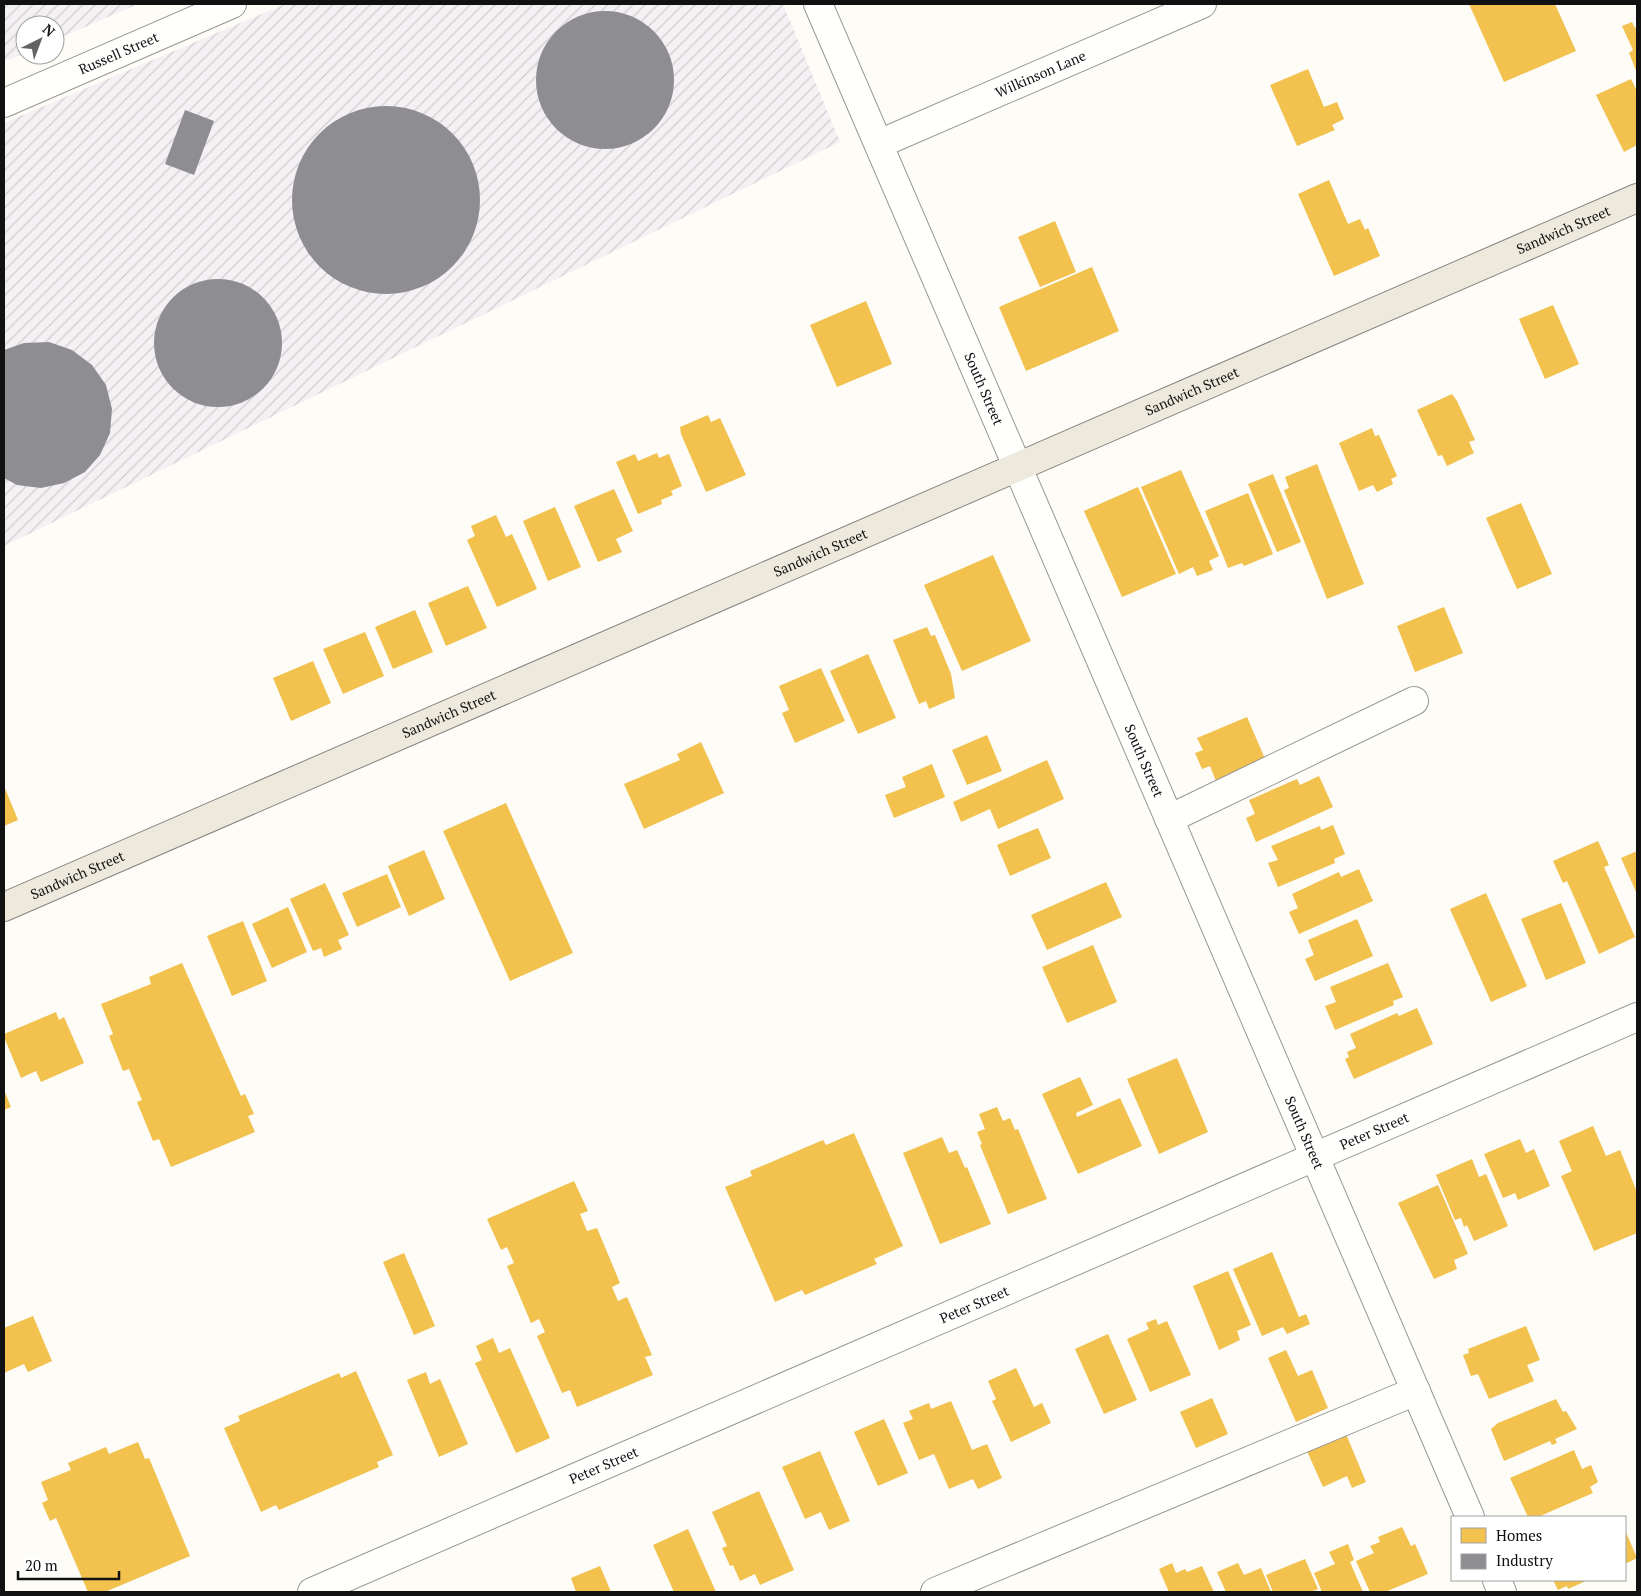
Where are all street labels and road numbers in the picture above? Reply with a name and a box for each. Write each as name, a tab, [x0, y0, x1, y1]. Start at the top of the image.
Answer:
street label: Russell Street	[76, 27, 162, 78]
street label: Wilkinson Lane	[992, 46, 1089, 102]
street label: Sandwich Street	[1513, 200, 1614, 258]
street label: South Street	[960, 349, 1009, 429]
street label: Sandwich Street	[1142, 362, 1242, 420]
street label: Sandwich Street	[770, 523, 871, 581]
street label: Sandwich Street	[399, 684, 499, 742]
street label: South Street	[1120, 721, 1169, 801]
street label: Sandwich Street	[27, 846, 128, 903]
street label: South Street	[1281, 1093, 1329, 1173]
street label: Peter Street	[1337, 1107, 1412, 1154]
street label: Peter Street	[937, 1280, 1012, 1327]
street label: Peter Street	[566, 1441, 642, 1488]

